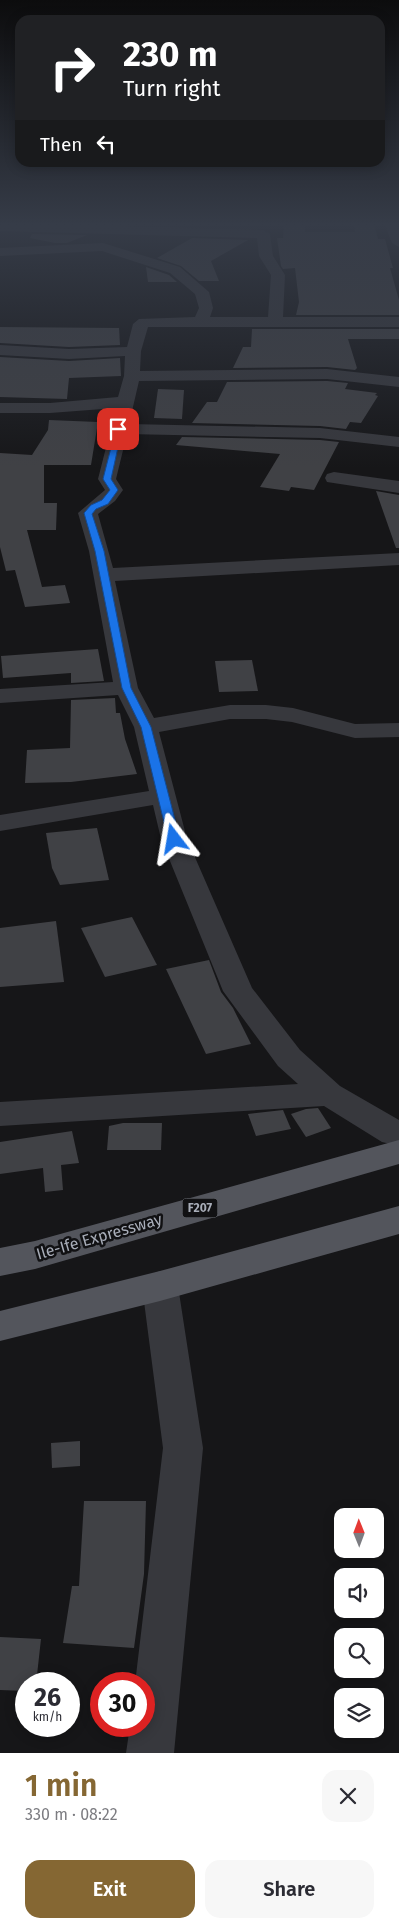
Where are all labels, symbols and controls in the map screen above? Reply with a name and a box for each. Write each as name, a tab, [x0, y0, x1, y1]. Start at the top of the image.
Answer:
text: 230 m	[123, 33, 217, 75]
icon: right	[40, 35, 105, 100]
text: Turn right	[123, 75, 220, 102]
icon: left	[92, 130, 120, 158]
text: Then	[40, 133, 82, 156]
pin	[97, 408, 139, 450]
icon: arrive	[104, 415, 132, 443]
position arrow	[147, 812, 199, 864]
road number: F207	[182, 1198, 218, 1218]
street label: Ile-Ife Expressway	[34, 1209, 164, 1264]
north arrow	[334, 1508, 384, 1558]
map controls	[334, 1508, 384, 1738]
button: sound	[334, 1568, 384, 1618]
button: search	[334, 1628, 384, 1678]
speed limit sign: 30	[90, 1672, 155, 1737]
text: 26	[34, 1683, 61, 1713]
button: layers	[334, 1688, 384, 1738]
text: km/h	[33, 1710, 62, 1724]
text: 1 min	[25, 1768, 97, 1804]
button: close	[322, 1770, 374, 1822]
text: 330 m · 08:22	[25, 1805, 118, 1824]
button: Exit	[25, 1860, 195, 1918]
button: Share	[205, 1860, 374, 1918]

